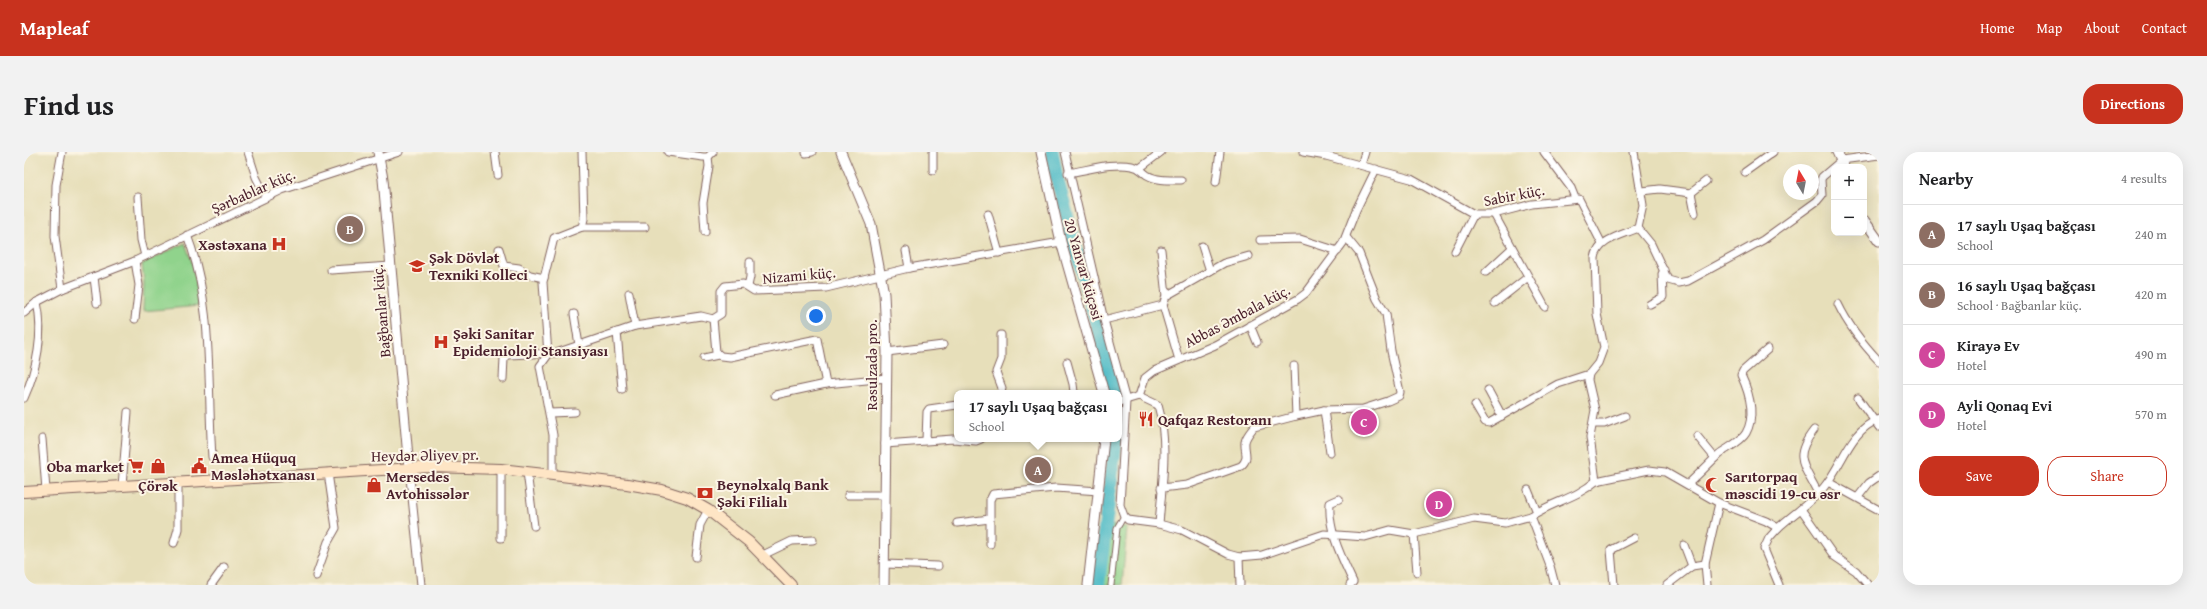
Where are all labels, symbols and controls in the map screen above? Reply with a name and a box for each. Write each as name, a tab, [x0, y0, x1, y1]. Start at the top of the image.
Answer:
text: Mapleaf	[20, 14, 89, 42]
text: Home	[1980, 18, 2015, 38]
text: Map	[2037, 18, 2062, 38]
text: About	[2084, 18, 2120, 38]
text: Contact	[2142, 18, 2187, 38]
text: Find us	[24, 84, 114, 125]
button: Directions	[2083, 84, 2183, 124]
street label: Şərbablar küç.	[208, 163, 298, 219]
north arrow	[1783, 164, 1819, 200]
map controls	[1831, 164, 1867, 236]
button: +	[1831, 164, 1867, 200]
text: Nearby	[1919, 166, 1973, 191]
text: 4 results	[2121, 169, 2167, 188]
street label: Sabir küç.	[1482, 179, 1546, 211]
button: −	[1831, 200, 1867, 236]
pin: B	[337, 214, 363, 244]
text: 17 saylı Uşaq bağçası	[1957, 215, 2096, 236]
street label: 20 Yanvar küçəsi	[1059, 216, 1109, 322]
text: A	[1928, 225, 1936, 244]
text: 240 m	[2135, 225, 2167, 244]
place label: Xəstəxana	[198, 234, 267, 255]
hospital icon: Xəstəxana	[270, 235, 288, 253]
text: School	[1957, 236, 1993, 255]
place label: Şək Dövlət Texniki Kolleci	[429, 247, 528, 285]
school or university icon: Şək Dövlət Texniki Kolleci	[408, 257, 426, 275]
street label: Nizami küç.	[761, 261, 837, 289]
street label: Bağbanlar küç.	[366, 264, 396, 358]
text: 16 saylı Uşaq bağçası	[1957, 275, 2096, 296]
street label: Abbas Əmbala küç.	[1180, 279, 1294, 353]
text: B	[1928, 285, 1936, 304]
text: 420 m	[2135, 285, 2167, 304]
text: School · Bağbanlar küç.	[1957, 296, 2082, 315]
your location	[806, 306, 826, 326]
street label: Rəsulzadə pro.	[861, 319, 882, 411]
place label: Şəki Sanitar Epidemioloji Stansiyası	[453, 323, 609, 361]
hospital icon: Şəki Sanitar Epidemioloji Stansiyası	[432, 333, 450, 351]
text: Kirayə Ev	[1957, 335, 2020, 356]
text: C	[1928, 345, 1936, 364]
text: 490 m	[2135, 345, 2167, 364]
text: Hotel	[1957, 356, 1987, 375]
popup	[954, 390, 1122, 442]
text: Ayli Qonaq Evi	[1957, 395, 2052, 416]
text: 17 saylı Uşaq bağçası	[969, 396, 1107, 417]
text: D	[1928, 405, 1936, 424]
text: 570 m	[2135, 405, 2167, 424]
pin: C	[1351, 407, 1377, 437]
place label: Qafqaz Restoranı	[1158, 409, 1272, 430]
restaurant icon: Qafqaz Restoranı	[1137, 410, 1155, 428]
text: Hotel	[1957, 416, 1987, 435]
text: School	[969, 417, 1005, 436]
street label: Heydər Əliyev pr.	[371, 444, 479, 466]
place label: Amea Hüquq Məsləhətxanası	[211, 447, 315, 485]
pin: A	[1025, 455, 1051, 485]
place label: Oba market	[47, 456, 124, 477]
button: Save	[1919, 456, 2039, 496]
button: Share	[2047, 456, 2167, 496]
supermarket icon: Oba market	[127, 457, 145, 475]
shop icon: Çörək	[149, 457, 167, 475]
public building icon: Amea Hüquq Məsləhətxanası	[190, 457, 208, 475]
place label: Mersedes Avtohissələr	[386, 466, 469, 504]
place label: Sarıtorpaq məscidi 19-cu əsr	[1725, 466, 1841, 504]
place label: Beynəlxalq Bank Şəki Filialı	[717, 474, 829, 512]
place label: Çörək	[138, 475, 178, 496]
shop icon: Mersedes Avtohissələr	[365, 476, 383, 494]
mosque icon: Sarıtorpaq məscidi 19-cu əsr	[1704, 476, 1722, 494]
bank icon: Beynəlxalq Bank Şəki Filialı	[696, 484, 714, 502]
pin: D	[1426, 489, 1452, 519]

